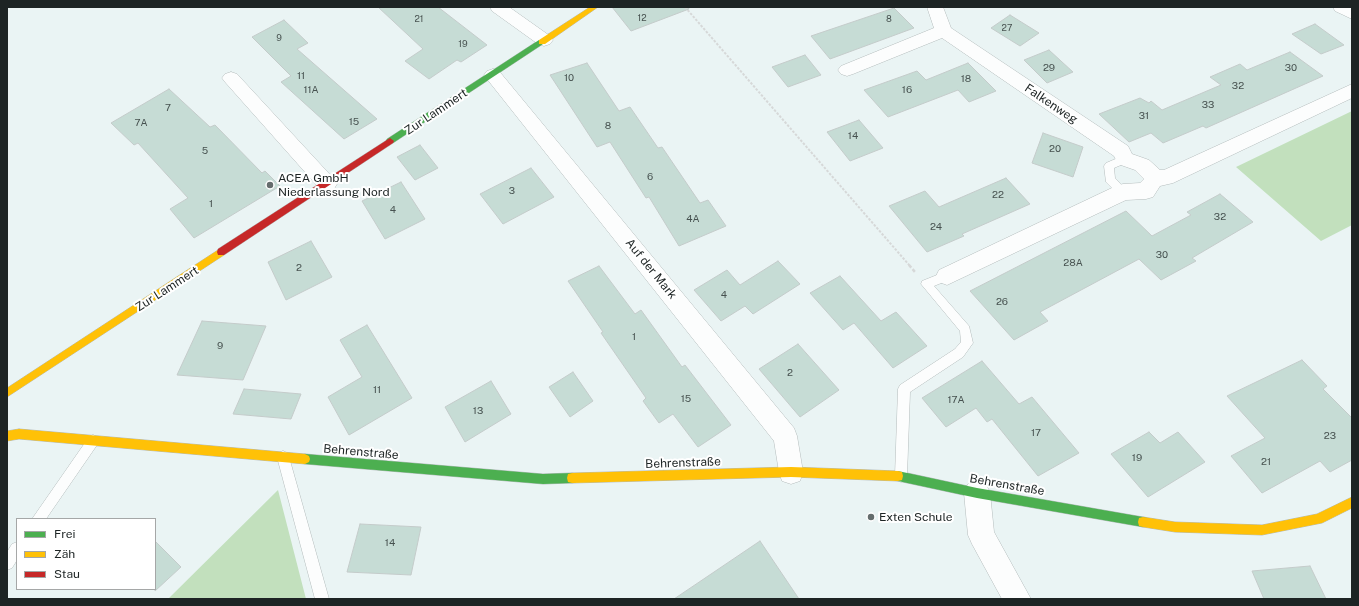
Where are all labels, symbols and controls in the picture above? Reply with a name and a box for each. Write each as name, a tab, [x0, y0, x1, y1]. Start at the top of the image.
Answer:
house number: 12	[637, 13, 647, 23]
house number: 21	[414, 14, 424, 24]
house number: 8	[886, 14, 892, 24]
house number: 27	[1002, 23, 1012, 33]
house number: 9	[276, 33, 282, 43]
house number: 19	[458, 39, 468, 49]
house number: 29	[1043, 62, 1055, 74]
house number: 30	[1285, 62, 1297, 74]
house number: 11	[297, 70, 305, 82]
house number: 10	[564, 72, 574, 84]
house number: 18	[961, 73, 971, 85]
house number: 32	[1232, 80, 1244, 92]
street label: Falkenweg	[1022, 81, 1080, 127]
house number: 11A	[303, 84, 319, 96]
house number: 16	[902, 84, 912, 96]
street label: Zur Lammert	[402, 86, 470, 138]
house number: 33	[1202, 99, 1214, 111]
house number: 7	[165, 102, 171, 114]
house number: 31	[1139, 110, 1149, 122]
house number: 15	[349, 116, 359, 128]
house number: 7A	[134, 117, 148, 129]
house number: 8	[605, 120, 611, 132]
house number: 14	[848, 130, 858, 142]
house number: 20	[1049, 143, 1061, 155]
house number: 5	[202, 145, 208, 157]
place label: ACEA GmbH Niederlassung Nord	[278, 171, 390, 199]
house number: 6	[647, 171, 653, 183]
marker: ACEA GmbH Niederlassung Nord	[265, 180, 275, 190]
house number: 3	[509, 185, 515, 197]
house number: 22	[992, 189, 1004, 201]
house number: 1	[209, 198, 213, 210]
house number: 4	[390, 204, 396, 216]
house number: 32	[1214, 211, 1226, 223]
house number: 4A	[686, 213, 700, 225]
house number: 24	[930, 221, 942, 233]
street label: Auf der Mark	[622, 236, 680, 302]
house number: 30	[1156, 249, 1168, 261]
house number: 28A	[1063, 257, 1083, 269]
house number: 2	[296, 262, 302, 274]
street label: Zur Lammert	[133, 263, 201, 315]
house number: 4	[721, 289, 727, 301]
house number: 26	[996, 296, 1008, 308]
house number: 1	[632, 331, 636, 343]
house number: 9	[217, 340, 223, 352]
house number: 2	[787, 367, 793, 379]
house number: 11	[373, 384, 381, 396]
house number: 15	[681, 393, 691, 405]
house number: 17A	[947, 394, 965, 406]
house number: 13	[473, 405, 483, 417]
house number: 17	[1031, 427, 1041, 439]
house number: 23	[1324, 430, 1336, 442]
street label: Behrenstraße	[323, 442, 399, 462]
house number: 19	[1132, 452, 1142, 464]
street label: Behrenstraße	[645, 454, 721, 472]
house number: 21	[1261, 456, 1271, 468]
street label: Behrenstraße	[969, 471, 1045, 499]
place label: Exten Schule	[879, 510, 953, 524]
marker: Exten Schule	[866, 512, 876, 522]
legend	[16, 518, 156, 590]
text: Frei	[54, 527, 76, 541]
house number: 14	[385, 537, 395, 549]
text: Zäh	[54, 547, 75, 561]
text: Stau	[54, 567, 80, 581]

